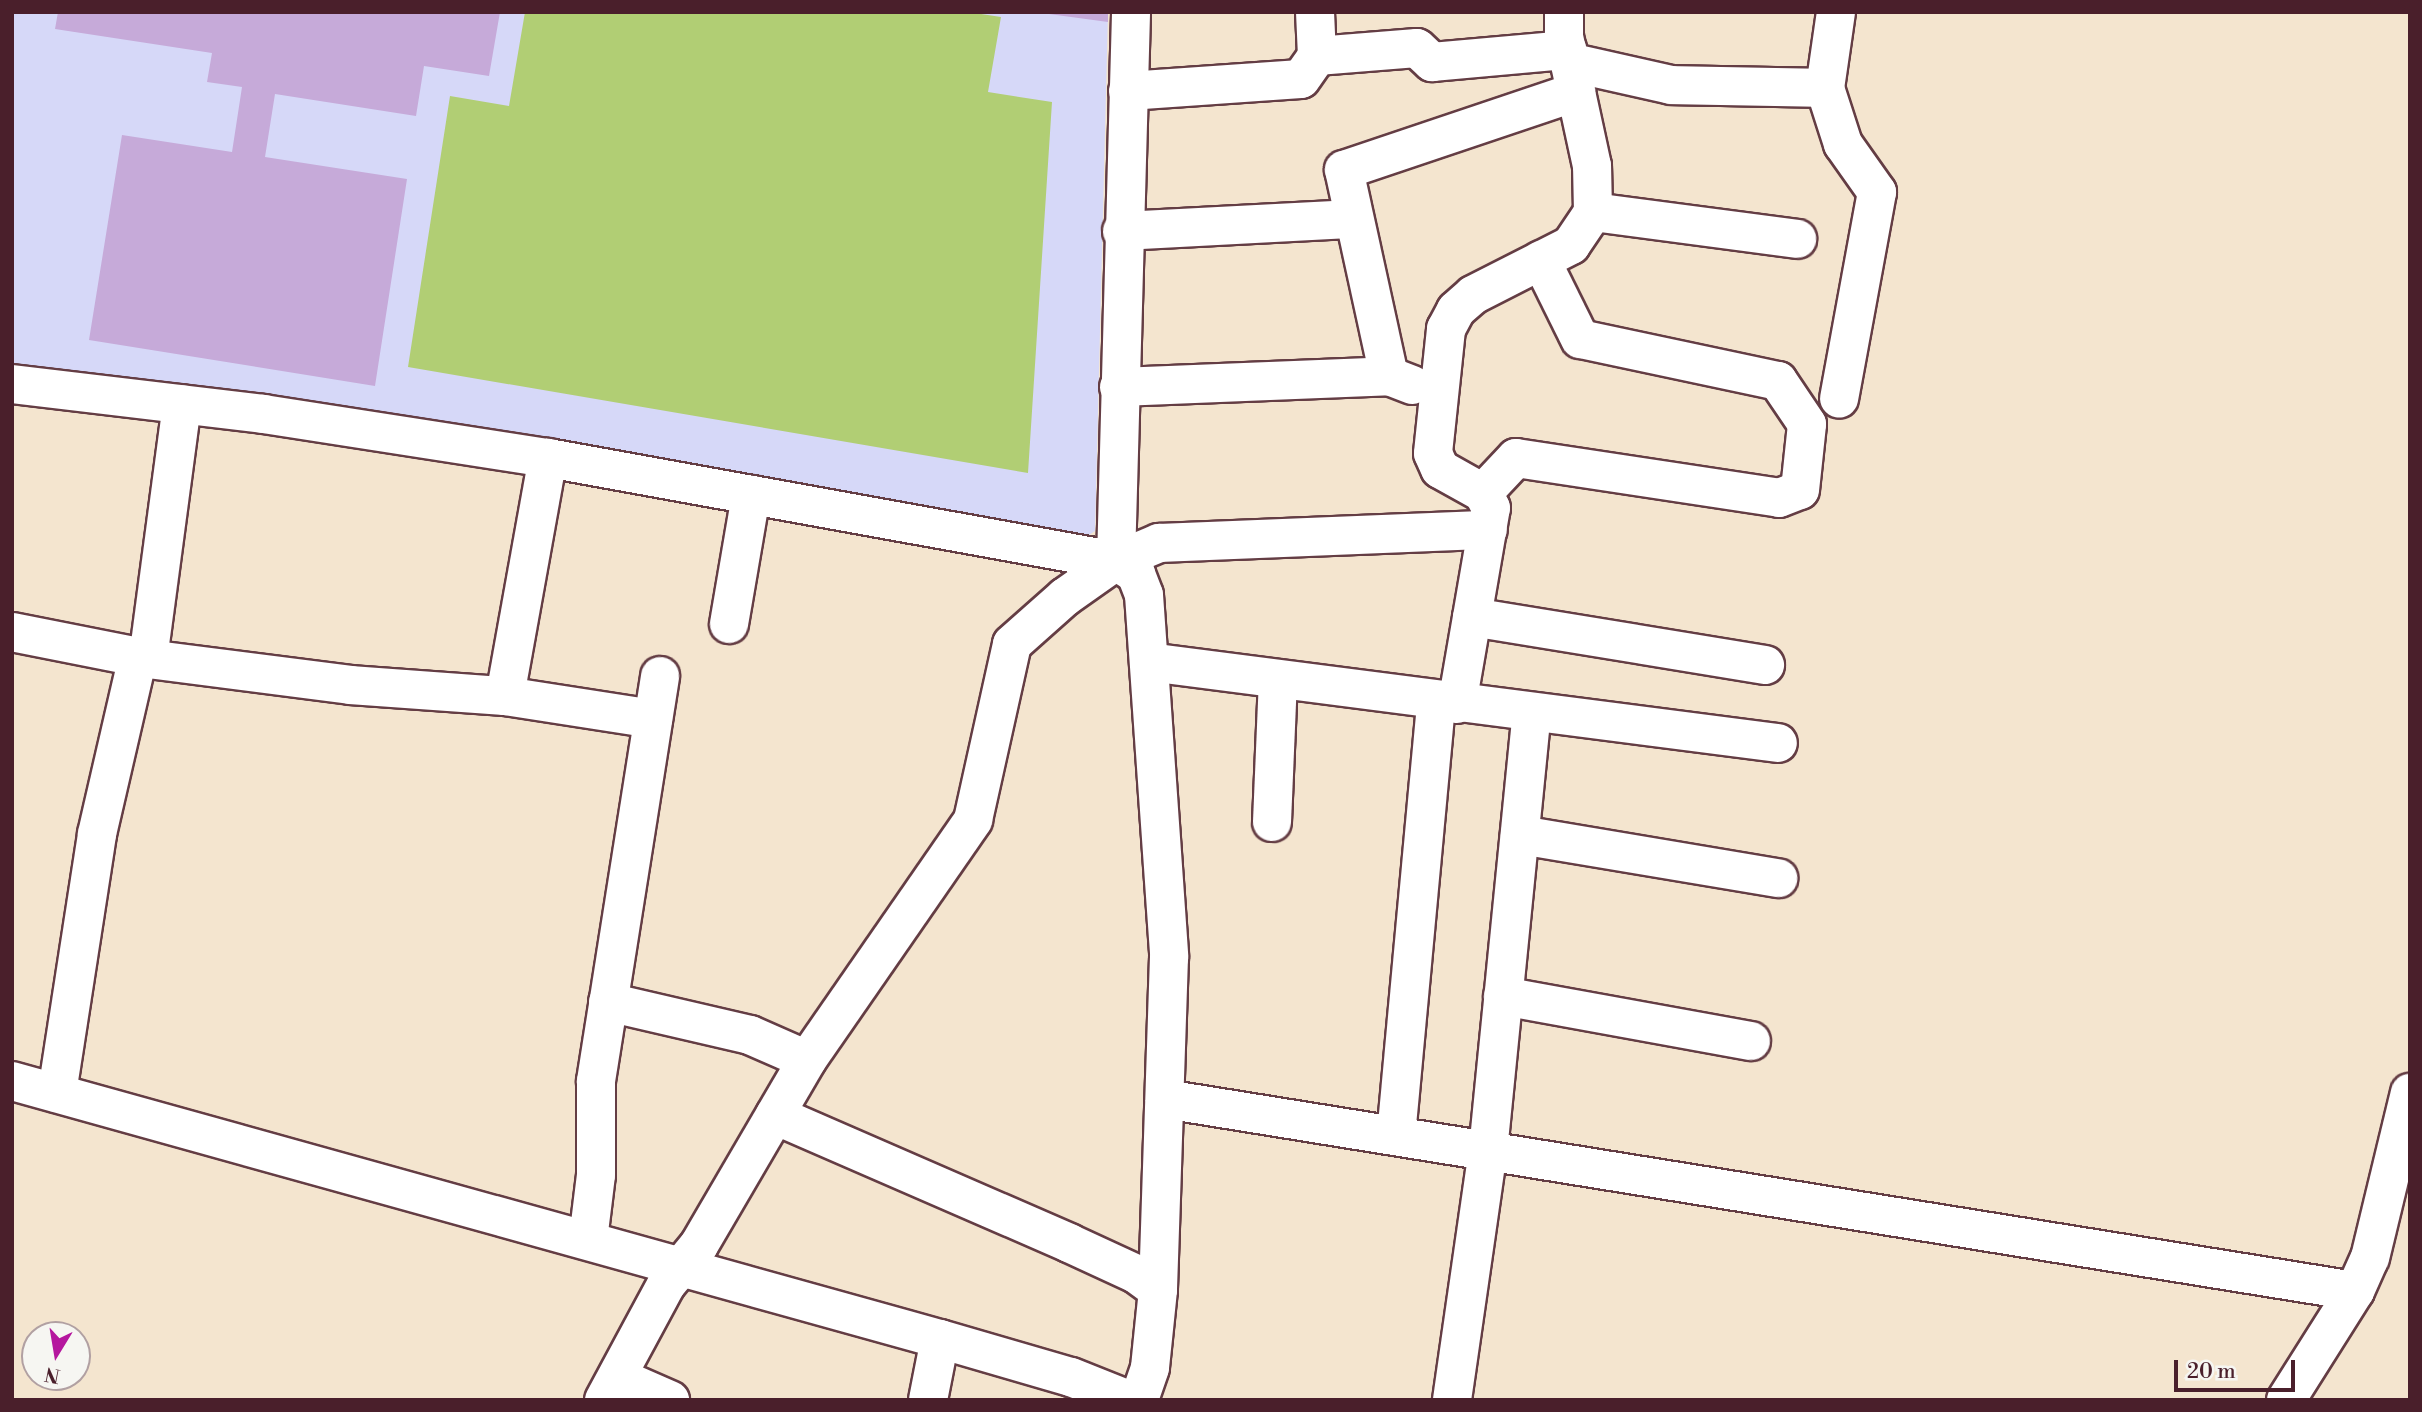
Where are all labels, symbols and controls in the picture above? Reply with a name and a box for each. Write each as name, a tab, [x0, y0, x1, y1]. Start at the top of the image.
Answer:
north arrow	[21, 1321, 91, 1391]
scale bar	[2177, 1346, 2298, 1390]
text: 20 m	[2187, 1359, 2236, 1385]
text: N	[43, 1361, 62, 1388]

